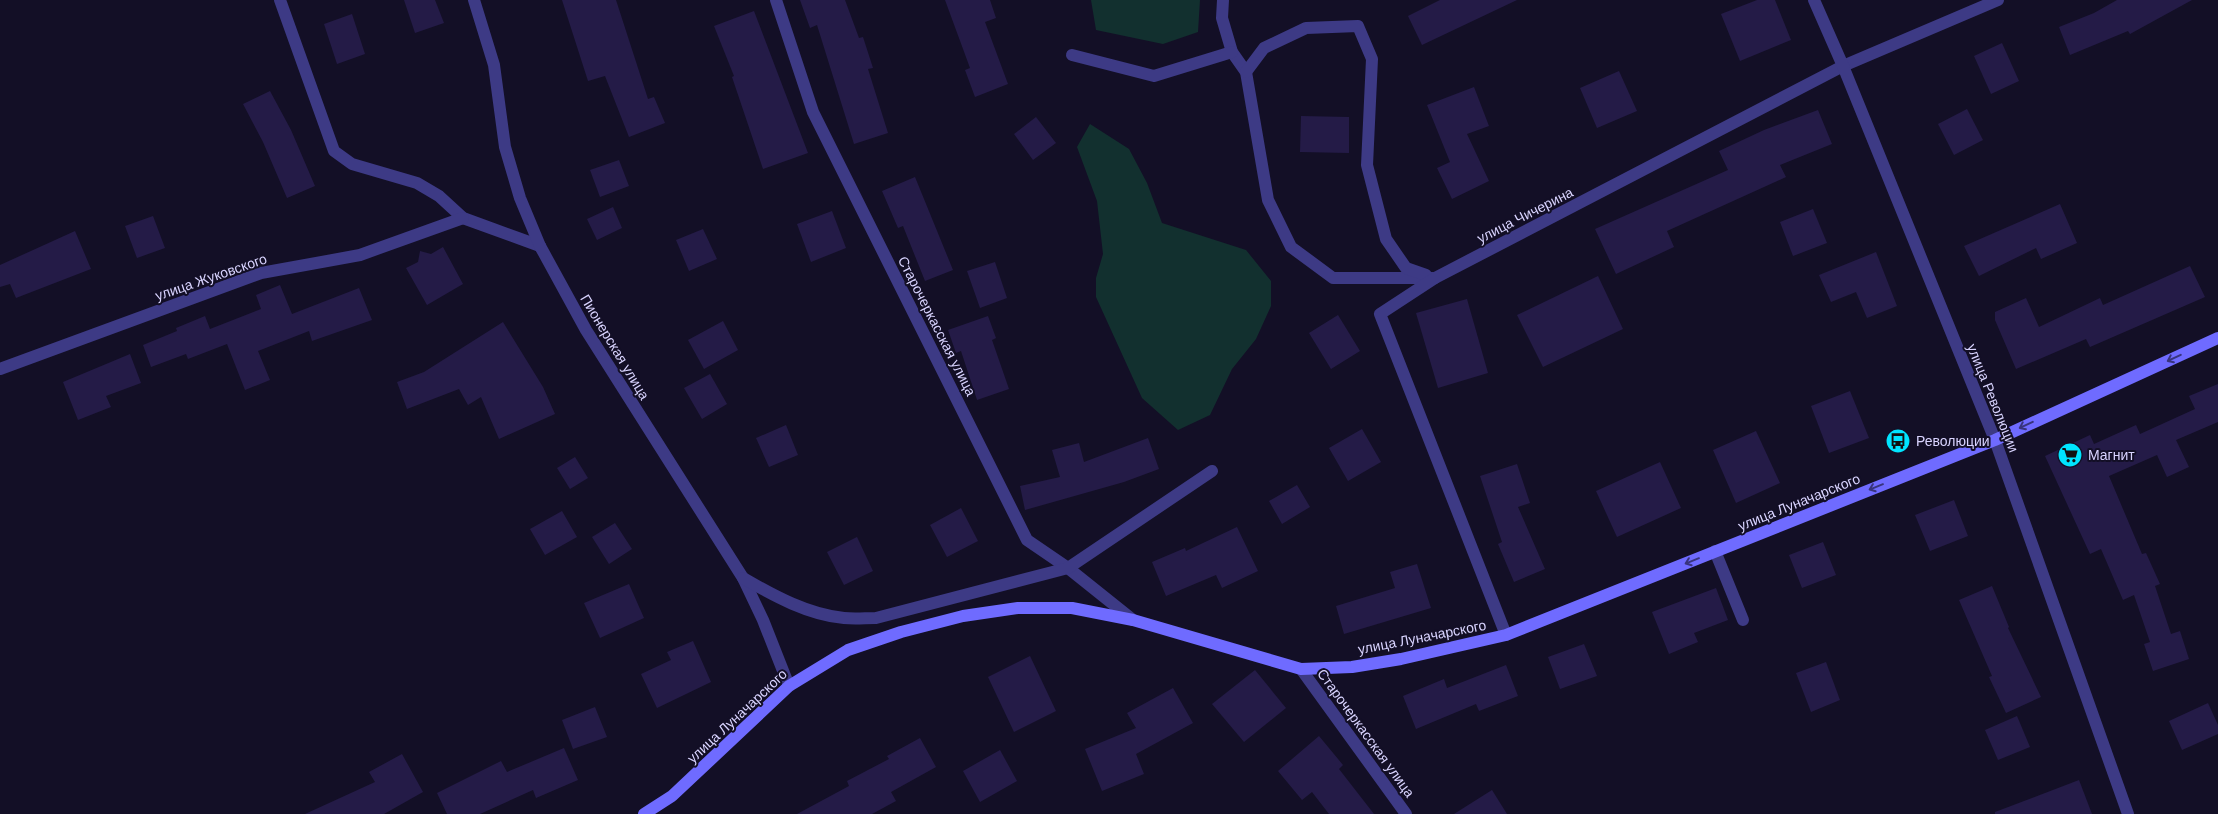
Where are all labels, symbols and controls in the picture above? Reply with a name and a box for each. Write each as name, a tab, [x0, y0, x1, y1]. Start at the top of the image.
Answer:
street label: улица Чичерина	[1474, 183, 1576, 247]
street label: улица Жуковского	[153, 249, 269, 305]
street label: Старочеркасская улица	[894, 253, 980, 399]
street label: Пионерская улица	[576, 291, 654, 403]
street label: улица Революции	[1963, 341, 2023, 455]
one-way arrow	[2167, 354, 2182, 363]
one-way arrow	[2019, 421, 2034, 431]
bus stop icon: Революции	[1885, 428, 1911, 454]
place label: Революции	[1916, 432, 1990, 450]
supermarket icon: Магнит	[2057, 442, 2083, 468]
place label: Магнит	[2088, 446, 2135, 464]
street label: улица Луначарского	[1735, 469, 1863, 535]
one-way arrow	[1868, 484, 1883, 493]
one-way arrow	[1685, 556, 1700, 566]
street label: улица Луначарского	[1356, 616, 1488, 658]
street label: улица Луначарского	[683, 665, 791, 767]
street label: Старочеркасская улица	[1313, 665, 1419, 801]

